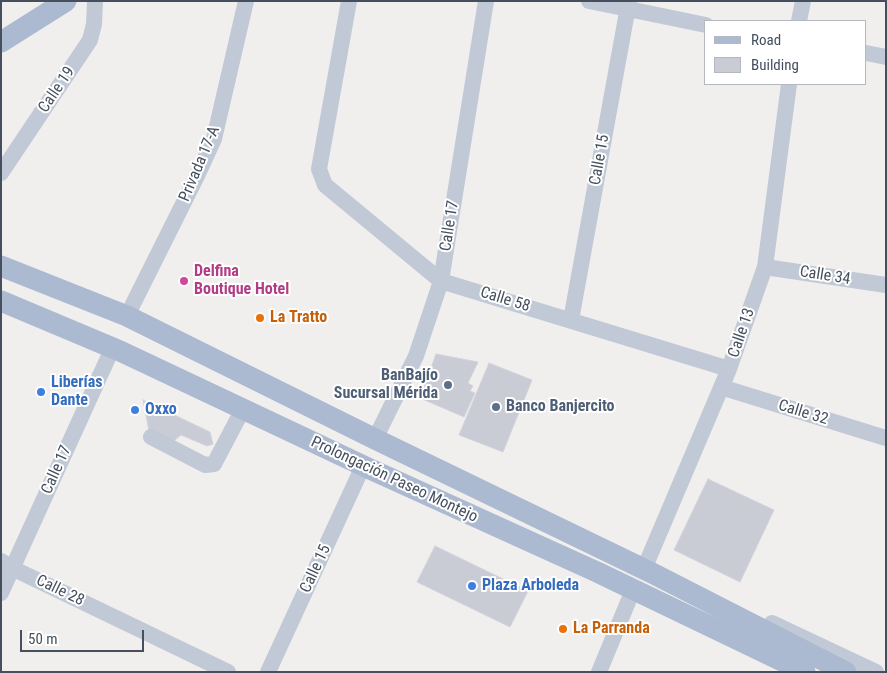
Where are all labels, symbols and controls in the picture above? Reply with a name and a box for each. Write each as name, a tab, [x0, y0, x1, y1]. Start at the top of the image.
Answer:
legend	[704, 20, 867, 85]
text: Road	[751, 31, 781, 49]
text: Building	[751, 56, 799, 74]
street label: Calle 19	[35, 63, 79, 117]
street label: Privada 17-A	[176, 123, 224, 205]
street label: Calle 15	[586, 133, 614, 187]
street label: Calle 17	[437, 199, 463, 253]
place label: Delfina Boutique Hotel	[194, 262, 289, 300]
street label: Calle 34	[798, 263, 852, 289]
marker: Delfina Boutique Hotel	[178, 275, 190, 287]
street label: Calle 58	[478, 283, 532, 317]
street label: Calle 13	[725, 306, 759, 360]
place label: La Tratto	[270, 308, 327, 328]
marker: La Tratto	[254, 312, 266, 324]
place label: BanBajío Sucursal Mérida	[334, 366, 438, 404]
place label: Liberías Dante	[51, 373, 103, 411]
marker: BanBajío Sucursal Mérida	[442, 379, 454, 391]
marker: Liberías Dante	[35, 386, 47, 398]
street label: Calle 32	[776, 396, 830, 430]
place label: Banco Banjercito	[506, 397, 615, 417]
place label: Oxxo	[145, 400, 177, 420]
marker: Banco Banjercito	[490, 401, 502, 413]
marker: Oxxo	[129, 404, 141, 416]
street label: Prolongación Paseo Montejo	[308, 433, 480, 527]
street label: Calle 17	[38, 443, 76, 497]
street label: Calle 15	[297, 542, 335, 596]
street label: Calle 28	[33, 571, 87, 611]
place label: Plaza Arboleda	[482, 576, 579, 596]
marker: Plaza Arboleda	[466, 580, 478, 592]
place label: La Parranda	[573, 619, 650, 639]
scale bar	[22, 620, 146, 652]
marker: La Parranda	[557, 623, 569, 635]
text: 50 m	[28, 630, 58, 648]

